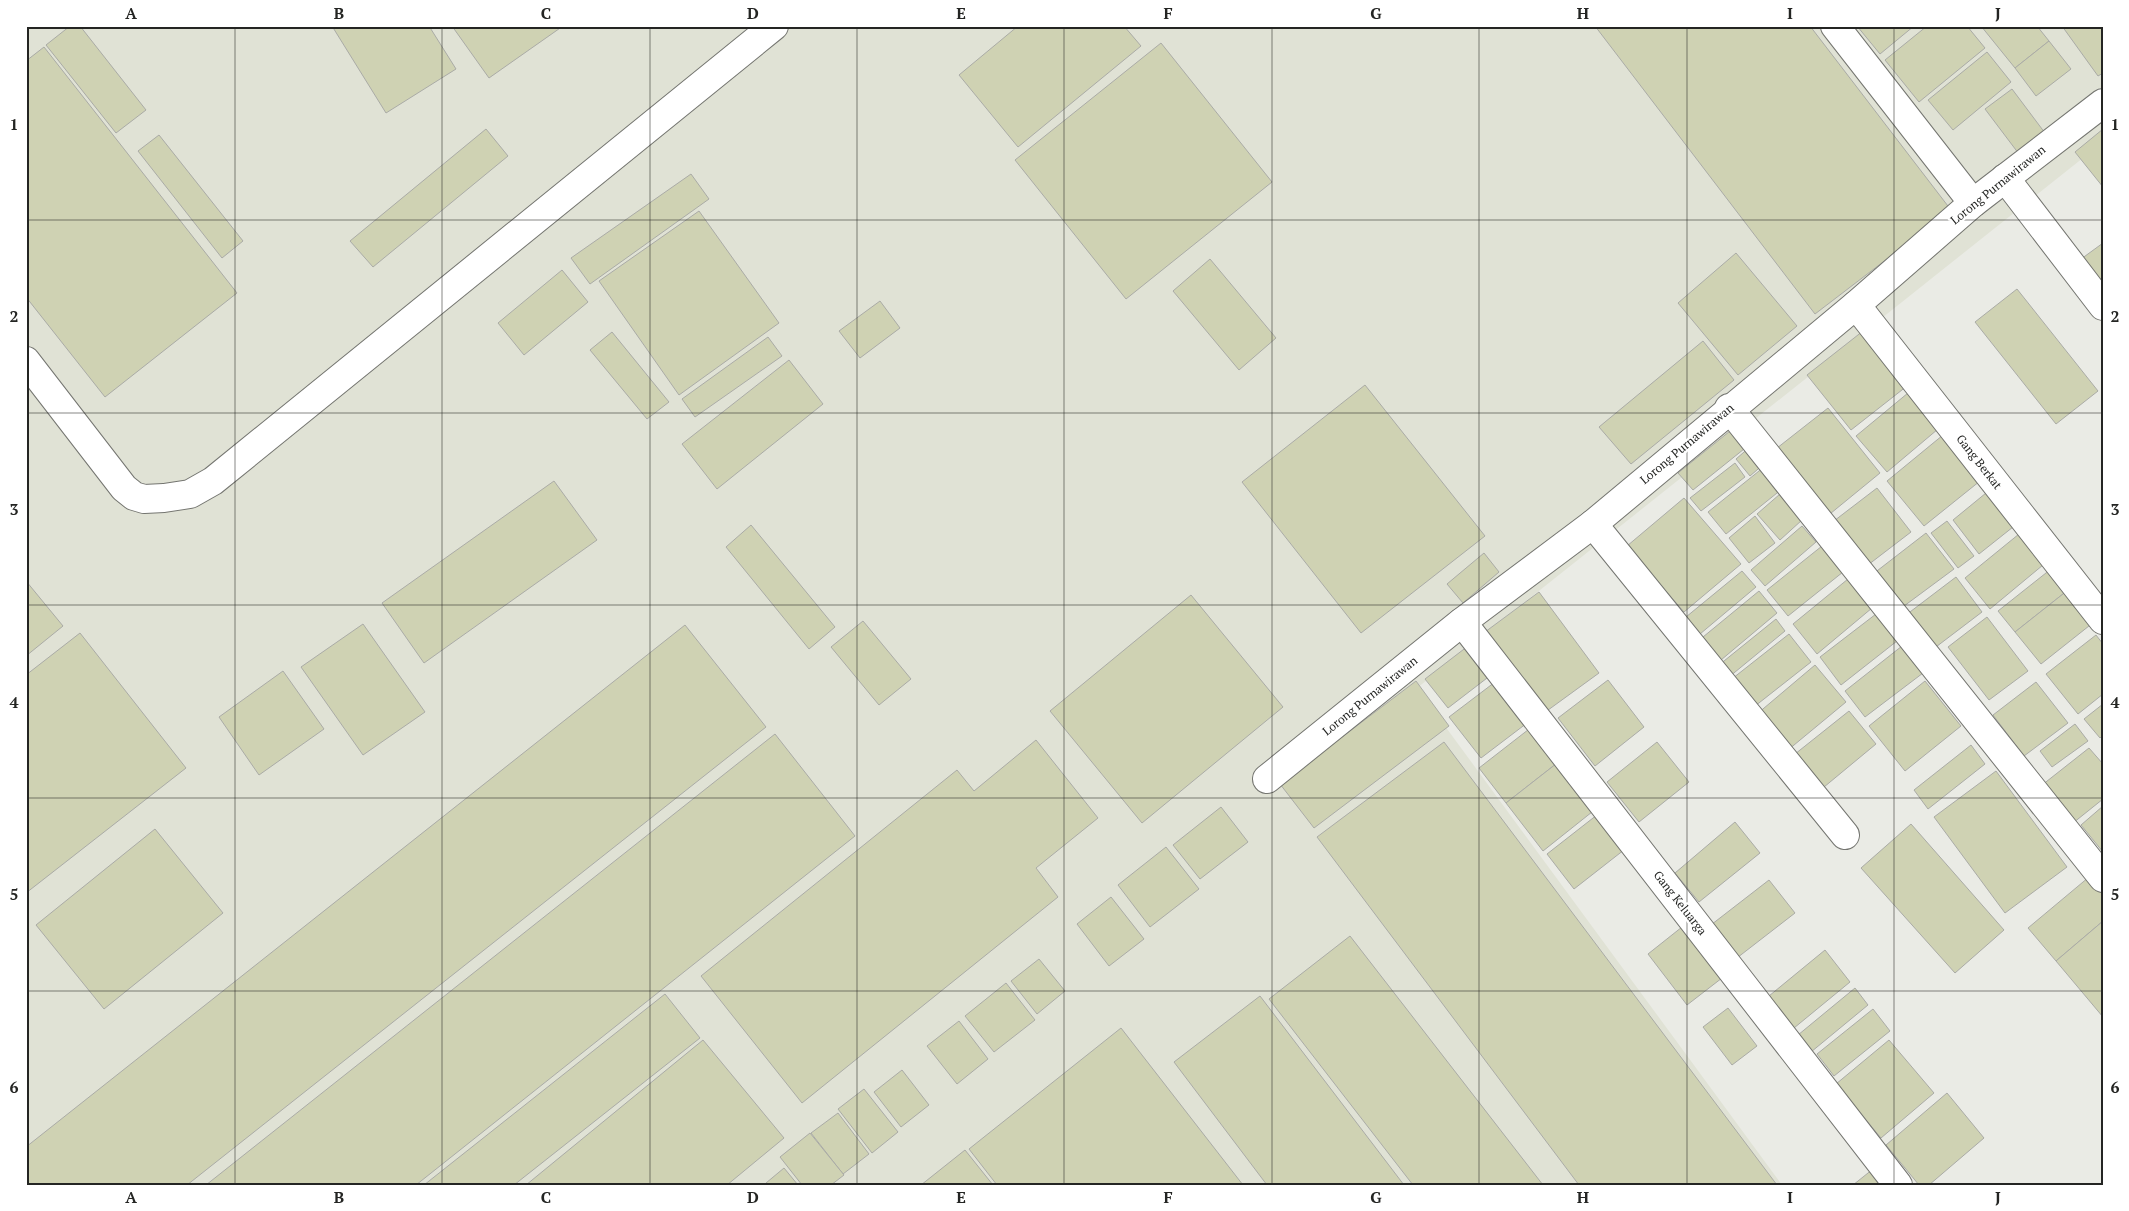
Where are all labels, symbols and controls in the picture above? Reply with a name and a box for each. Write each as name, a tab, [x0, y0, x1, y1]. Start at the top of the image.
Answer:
text: A	[125, 2, 137, 24]
text: B	[334, 2, 344, 24]
text: C	[541, 2, 551, 24]
text: D	[747, 2, 759, 24]
text: E	[956, 2, 966, 24]
text: F	[1163, 2, 1173, 24]
text: G	[1370, 2, 1382, 24]
text: H	[1577, 2, 1589, 24]
text: I	[1787, 2, 1793, 24]
text: J	[1995, 2, 2001, 24]
text: 1	[9, 113, 19, 135]
text: 1	[2110, 113, 2120, 135]
street label: Lorong Purnawirawan	[1947, 142, 2048, 227]
text: 2	[9, 305, 19, 327]
text: 2	[2110, 305, 2120, 327]
street label: Lorong Purnawirawan	[1637, 400, 1737, 487]
street label: Gang Berkat	[1953, 431, 2006, 493]
text: 3	[9, 498, 19, 520]
text: 3	[2110, 498, 2120, 520]
street label: Lorong Purnawirawan	[1319, 653, 1420, 738]
text: 4	[9, 691, 19, 713]
text: 4	[2110, 691, 2120, 713]
street label: Gang Keluarga	[1651, 868, 1710, 938]
text: 5	[9, 883, 19, 905]
text: 5	[2110, 883, 2120, 905]
text: 6	[9, 1076, 19, 1098]
text: 6	[2110, 1076, 2120, 1098]
text: A	[125, 1186, 137, 1208]
text: B	[334, 1186, 344, 1208]
text: C	[541, 1186, 551, 1208]
text: D	[747, 1186, 759, 1208]
text: E	[956, 1186, 966, 1208]
text: F	[1163, 1186, 1173, 1208]
text: G	[1370, 1186, 1382, 1208]
text: H	[1577, 1186, 1589, 1208]
text: I	[1787, 1186, 1793, 1208]
text: J	[1995, 1186, 2001, 1208]

